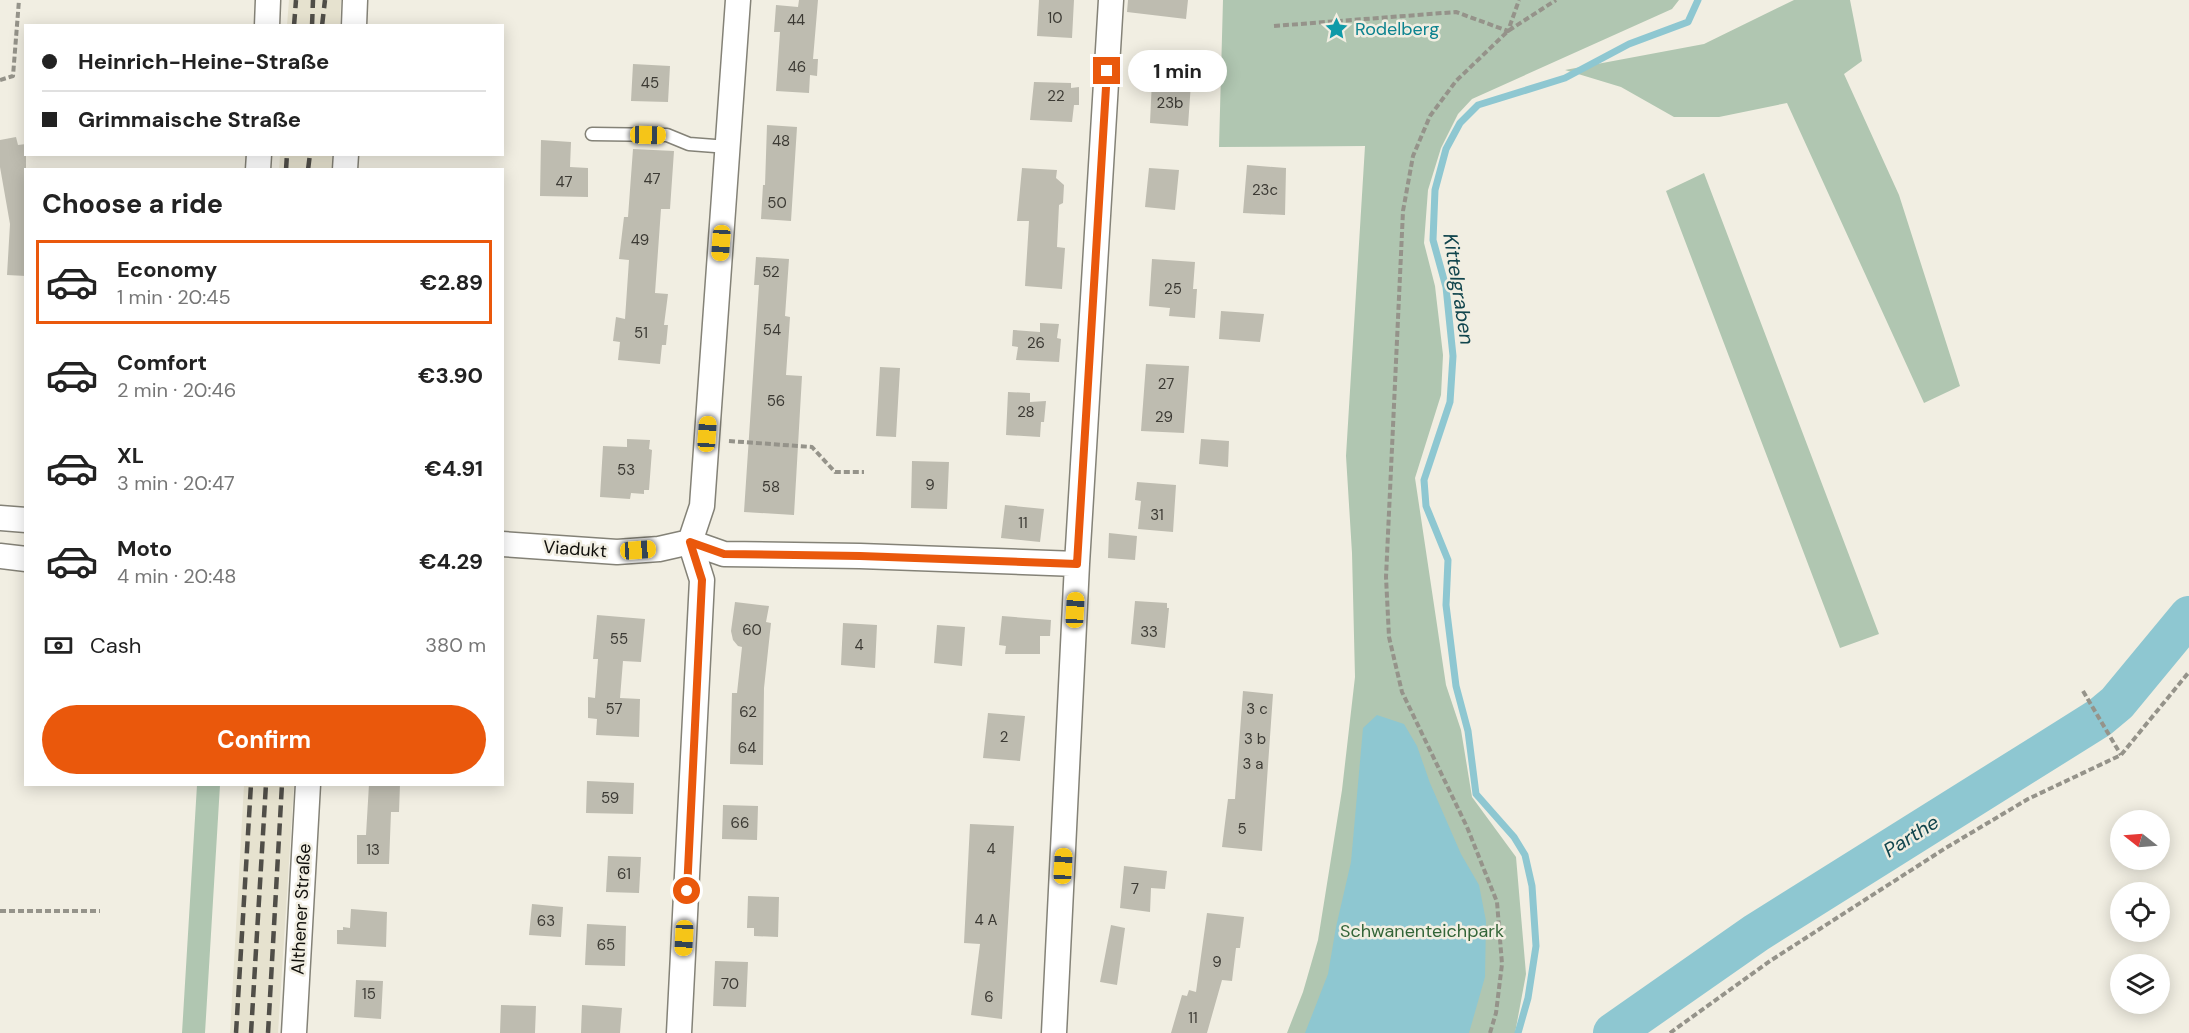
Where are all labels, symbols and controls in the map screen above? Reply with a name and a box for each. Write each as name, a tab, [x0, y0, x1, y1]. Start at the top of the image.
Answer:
house number: 10	[1048, 8, 1062, 28]
house number: 44	[787, 10, 805, 30]
place icon: Rodelberg	[1324, 16, 1350, 42]
place label: Rodelberg	[1355, 17, 1439, 41]
text: Heinrich-Heine-Straße	[78, 47, 329, 76]
callout: 1 min	[1128, 50, 1227, 92]
house number: 46	[788, 57, 806, 77]
route end	[1093, 57, 1120, 84]
text: 1 min	[1153, 58, 1202, 84]
house number: 45	[641, 73, 659, 93]
house number: 22	[1047, 86, 1065, 106]
house number: 23b	[1157, 93, 1183, 113]
text: Grimmaische Straße	[78, 105, 301, 134]
car	[630, 126, 666, 144]
house number: 48	[772, 131, 790, 151]
house number: 47	[643, 169, 661, 189]
house number: 47	[555, 172, 573, 192]
house number: 23c	[1252, 180, 1278, 200]
text: Choose a ride	[42, 186, 223, 221]
house number: 50	[767, 193, 787, 213]
car	[711, 224, 731, 262]
house number: 49	[631, 230, 649, 250]
water label: Kittelgraben	[1437, 231, 1481, 347]
icon: car	[45, 255, 99, 309]
text: Economy	[117, 255, 217, 284]
house number: 52	[762, 262, 780, 282]
text: €2.89	[420, 268, 483, 297]
house number: 25	[1164, 279, 1182, 299]
text: 1 min · 20:45	[117, 284, 231, 310]
house number: 54	[763, 320, 781, 340]
house number: 51	[634, 323, 648, 343]
house number: 26	[1027, 333, 1045, 353]
icon: car	[45, 348, 99, 402]
text: Comfort	[117, 348, 207, 377]
text: €3.90	[418, 361, 483, 390]
house number: 27	[1158, 374, 1174, 394]
text: 2 min · 20:46	[117, 377, 236, 403]
house number: 56	[767, 391, 785, 411]
house number: 28	[1017, 402, 1035, 422]
house number: 29	[1155, 407, 1173, 427]
car	[697, 415, 717, 453]
icon: car	[45, 441, 99, 495]
text: XL	[117, 441, 144, 470]
text: €4.91	[425, 454, 483, 483]
house number: 53	[617, 460, 635, 480]
text: 3 min · 20:47	[117, 470, 235, 496]
house number: 9	[925, 475, 935, 495]
house number: 58	[762, 477, 780, 497]
house number: 31	[1150, 505, 1164, 525]
house number: 11	[1018, 513, 1028, 533]
icon: car	[45, 534, 99, 588]
text: Moto	[117, 534, 172, 563]
street label: Viadukt	[542, 535, 608, 563]
car	[619, 540, 657, 560]
text: €4.29	[419, 547, 483, 576]
text: 4 min · 20:48	[117, 563, 237, 589]
car	[1065, 592, 1085, 628]
house number: 60	[742, 620, 762, 640]
house number: 33	[1140, 622, 1158, 642]
icon: cash	[42, 629, 75, 662]
house number: 55	[610, 629, 628, 649]
text: Cash	[90, 631, 141, 660]
text: 380 m	[425, 632, 486, 658]
house number: 4	[854, 635, 864, 655]
house number: 57	[606, 699, 622, 719]
house number: 3 c	[1246, 699, 1268, 719]
house number: 62	[739, 702, 757, 722]
button: Confirm	[42, 705, 486, 774]
house number: 2	[1000, 727, 1008, 747]
house number: 3 b	[1244, 729, 1266, 749]
house number: 64	[738, 738, 756, 758]
house number: 3 a	[1242, 754, 1264, 774]
house number: 59	[601, 788, 619, 808]
water label: Parthe	[1878, 809, 1944, 863]
north arrow	[2110, 810, 2170, 870]
map controls	[2110, 810, 2170, 1014]
house number: 66	[731, 813, 749, 833]
house number: 5	[1237, 819, 1247, 839]
house number: 4	[986, 839, 996, 859]
house number: 13	[366, 840, 380, 860]
street label: Althener Straße	[286, 843, 316, 975]
car	[1053, 848, 1073, 884]
house number: 61	[617, 864, 631, 884]
route start	[673, 877, 700, 904]
house number: 7	[1131, 879, 1139, 899]
button: locate	[2110, 882, 2170, 942]
house number: 4 A	[974, 910, 998, 930]
house number: 63	[537, 911, 555, 931]
park label: Schwanenteichpark	[1340, 919, 1504, 943]
car	[674, 920, 694, 956]
house number: 65	[597, 935, 615, 955]
house number: 9	[1212, 952, 1222, 972]
button: layers	[2110, 954, 2170, 1014]
house number: 70	[721, 974, 739, 994]
house number: 15	[362, 984, 376, 1004]
house number: 6	[984, 987, 994, 1007]
house number: 11	[1188, 1008, 1198, 1028]

